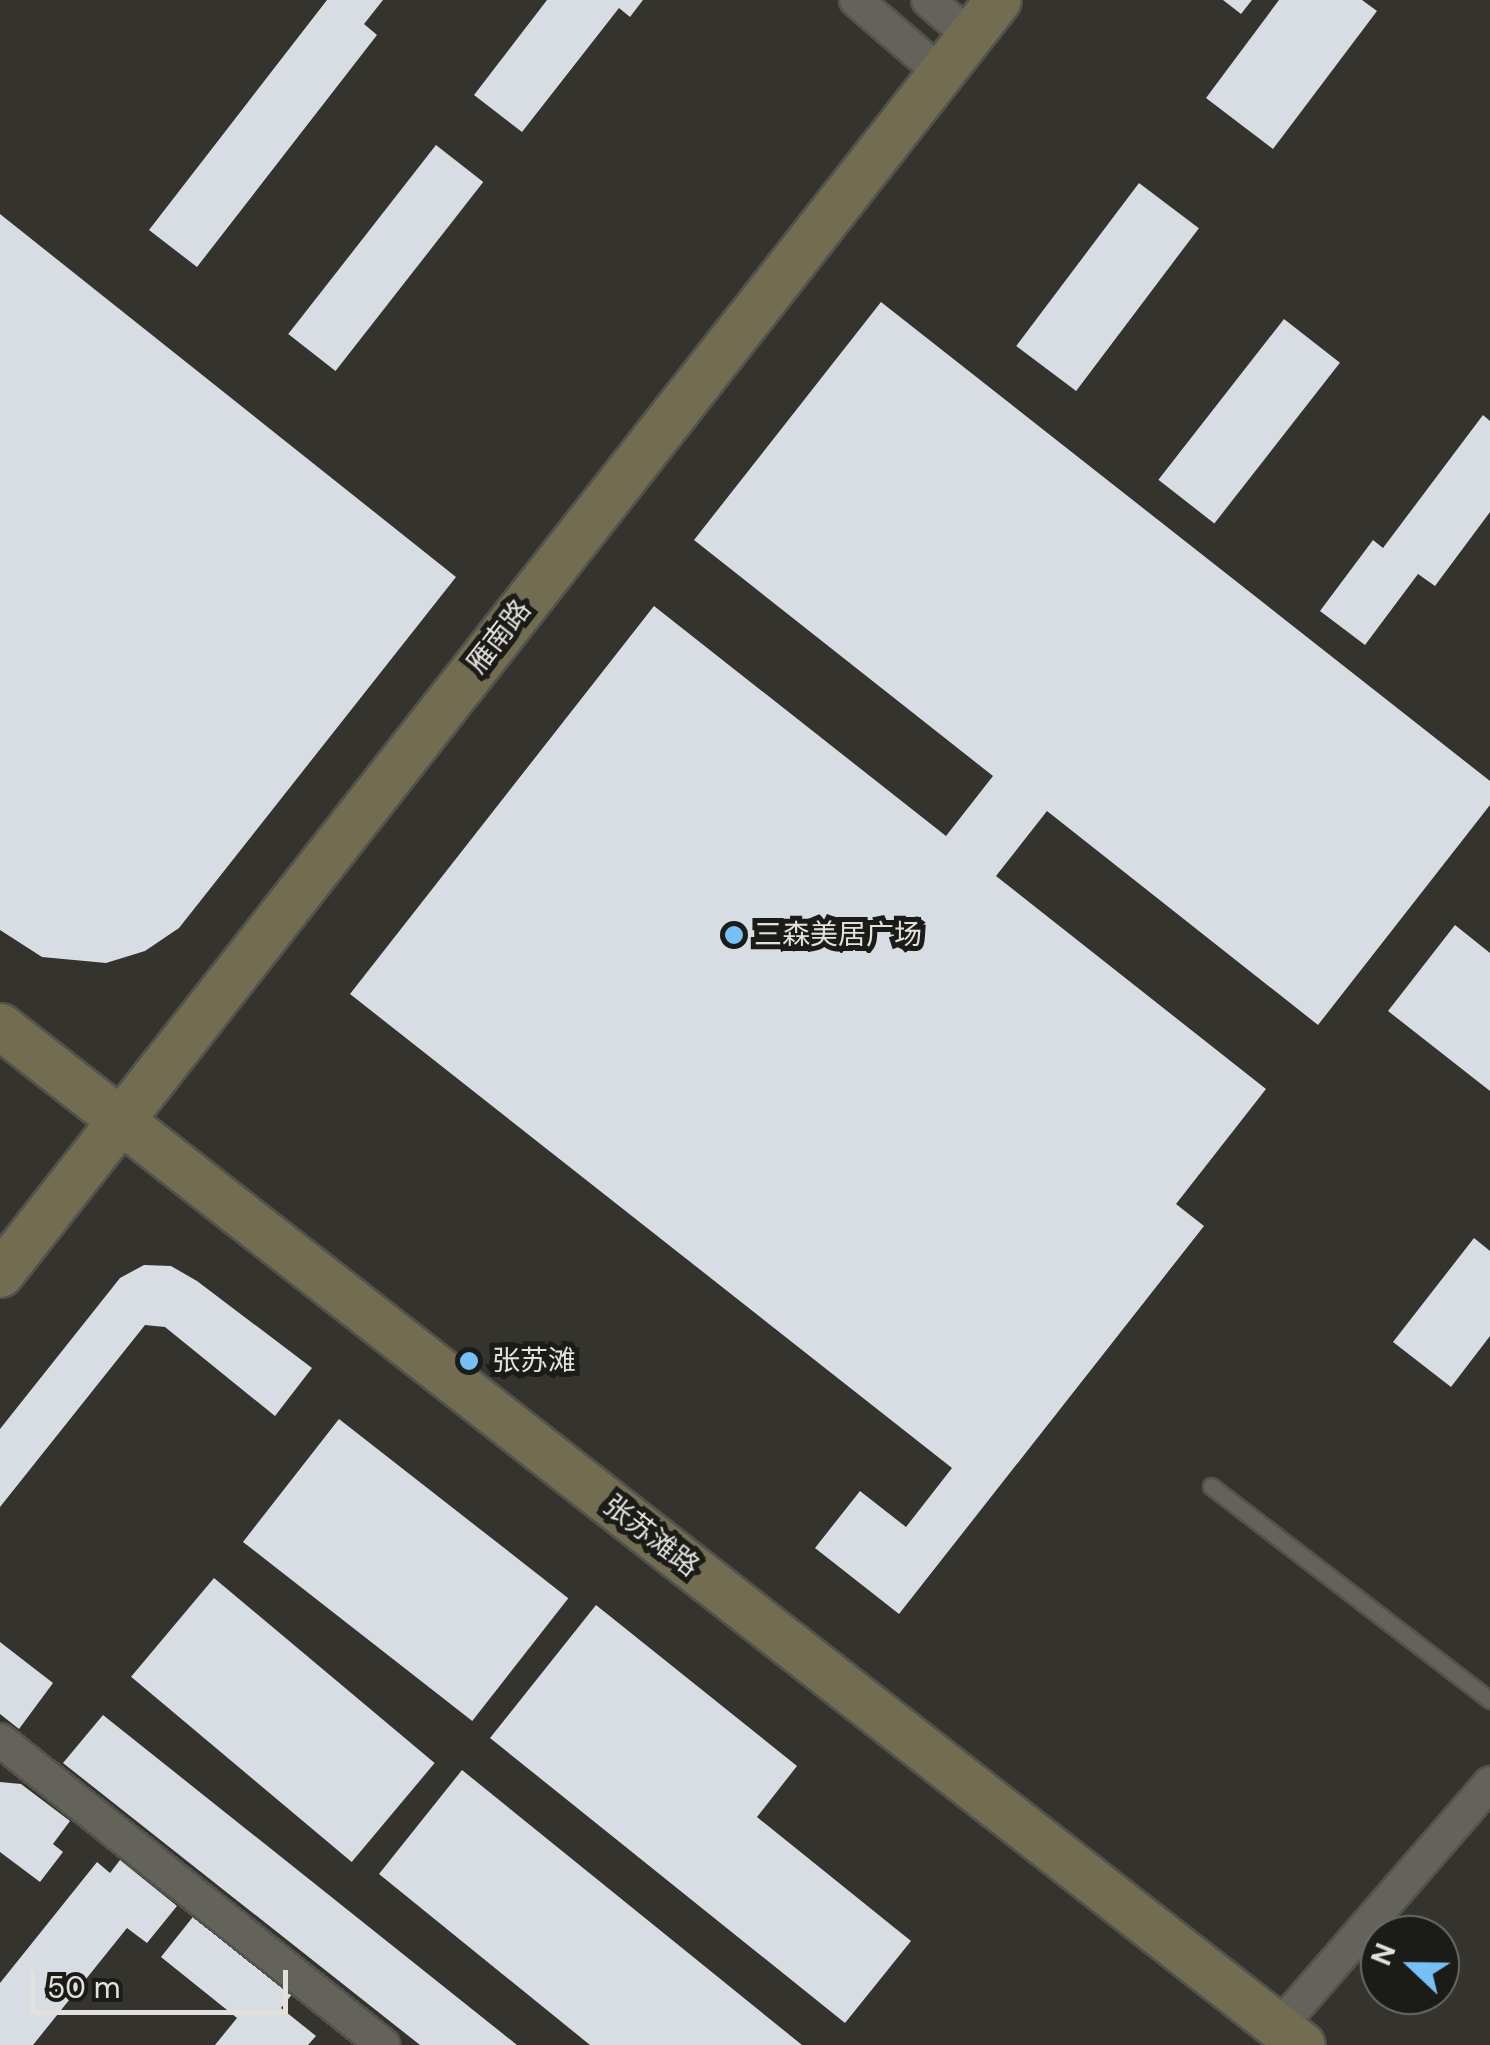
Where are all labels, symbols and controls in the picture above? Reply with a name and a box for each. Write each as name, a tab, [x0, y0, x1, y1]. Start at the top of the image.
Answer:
street label: 雁南路	[460, 594, 538, 680]
place label: 三森美居广场	[754, 918, 922, 952]
marker: 三森美居广场	[723, 924, 745, 946]
place label: 张苏滩	[492, 1344, 576, 1378]
marker: 张苏滩	[456, 1348, 482, 1374]
street label: 张苏滩路	[597, 1488, 705, 1584]
north arrow	[1360, 1915, 1460, 2015]
text: N	[1363, 1938, 1405, 1971]
scale bar	[35, 1950, 292, 2012]
text: 50 m	[47, 1968, 121, 2007]

